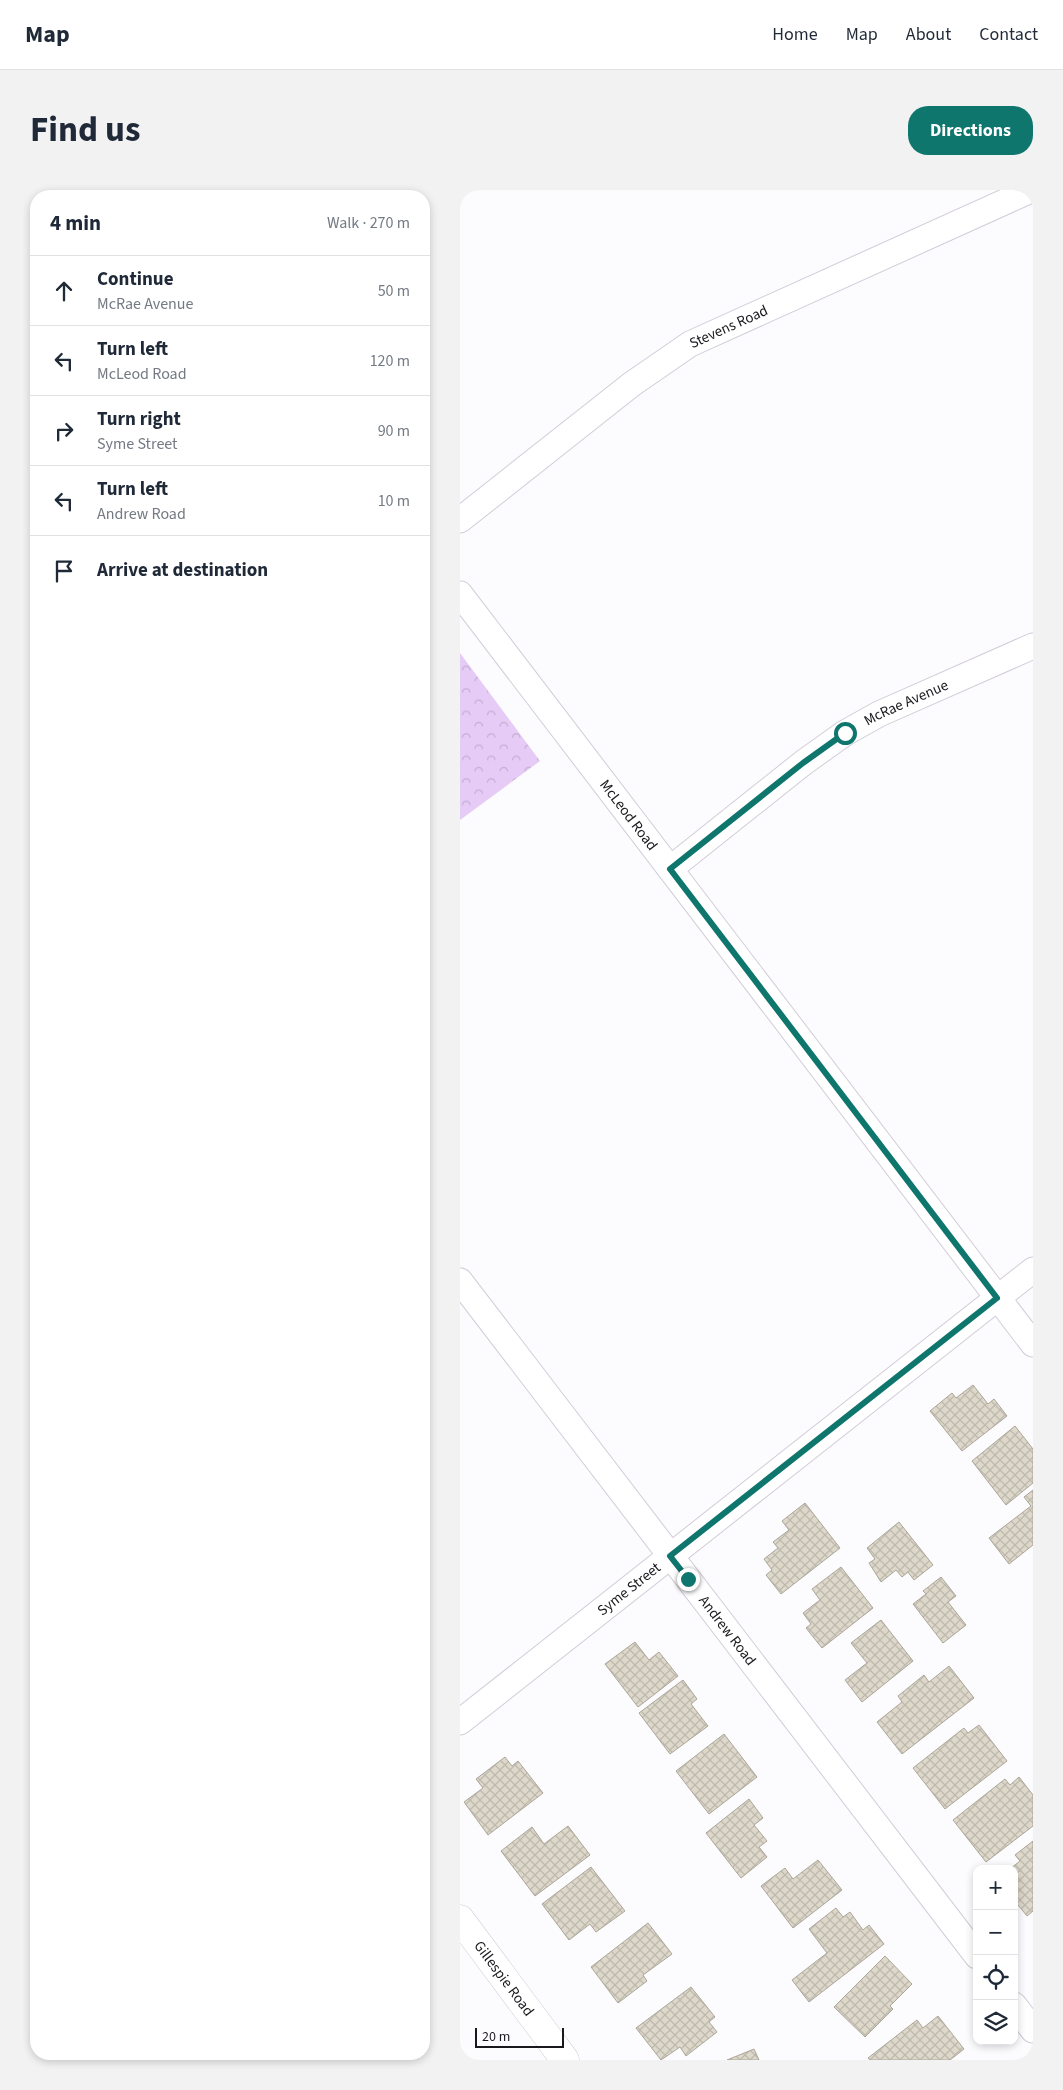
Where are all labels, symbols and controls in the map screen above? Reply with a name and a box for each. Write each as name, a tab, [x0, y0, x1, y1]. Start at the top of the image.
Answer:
text: Map	[25, 17, 70, 52]
text: Home	[772, 22, 818, 47]
text: Map	[846, 22, 878, 47]
text: About	[906, 22, 951, 47]
text: Contact	[979, 22, 1038, 47]
text: Find us	[30, 105, 140, 155]
button: Directions	[908, 106, 1033, 155]
text: 4 min	[50, 208, 101, 238]
text: Walk · 270 m	[327, 212, 410, 234]
text: Continue	[97, 266, 174, 293]
icon: ahead	[50, 277, 78, 305]
text: 50 m	[378, 280, 410, 302]
text: McRae Avenue	[97, 293, 194, 315]
street label: Stevens Road	[686, 300, 771, 354]
text: Turn left	[97, 336, 168, 363]
icon: left	[50, 347, 78, 375]
text: 120 m	[370, 350, 410, 372]
text: McLeod Road	[97, 363, 187, 385]
text: Turn right	[97, 406, 181, 433]
icon: right	[50, 417, 78, 445]
text: 90 m	[378, 420, 410, 442]
text: Syme Street	[97, 433, 178, 455]
text: Turn left	[97, 476, 168, 503]
icon: left	[50, 487, 78, 515]
text: 10 m	[378, 490, 410, 512]
text: Andrew Road	[97, 503, 186, 525]
icon: arrive	[50, 557, 78, 585]
text: Arrive at destination	[97, 557, 268, 584]
street label: McRae Avenue	[860, 674, 952, 731]
route start	[834, 722, 857, 745]
street label: McLeod Road	[595, 775, 663, 855]
street label: Syme Street	[593, 1557, 665, 1620]
route end	[677, 1568, 700, 1591]
street label: Andrew Road	[694, 1591, 761, 1670]
map controls	[973, 1865, 1018, 2045]
button: +	[973, 1865, 1018, 1910]
button: −	[973, 1910, 1018, 1955]
street label: Gillespie Road	[469, 1936, 539, 2020]
button: locate	[973, 1955, 1018, 2000]
button: layers	[973, 2000, 1018, 2045]
scale bar	[475, 2025, 564, 2048]
text: 20 m	[482, 2027, 510, 2047]

